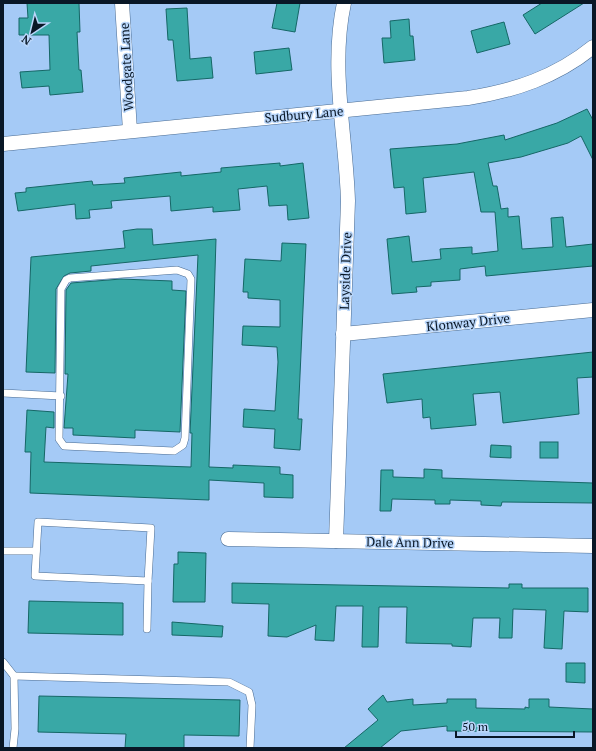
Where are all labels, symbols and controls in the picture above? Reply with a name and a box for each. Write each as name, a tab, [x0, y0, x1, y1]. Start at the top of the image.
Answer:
north arrow	[12, 12, 52, 52]
street label: Woodgate Lane	[115, 22, 137, 112]
text: N	[18, 32, 34, 48]
street label: Sudbury Lane	[264, 102, 344, 126]
street label: Layside Drive	[335, 232, 355, 310]
street label: Klonway Drive	[425, 309, 511, 335]
street label: Dale Ann Drive	[366, 532, 454, 552]
scale bar	[456, 713, 574, 739]
text: 50 m	[462, 719, 489, 734]

